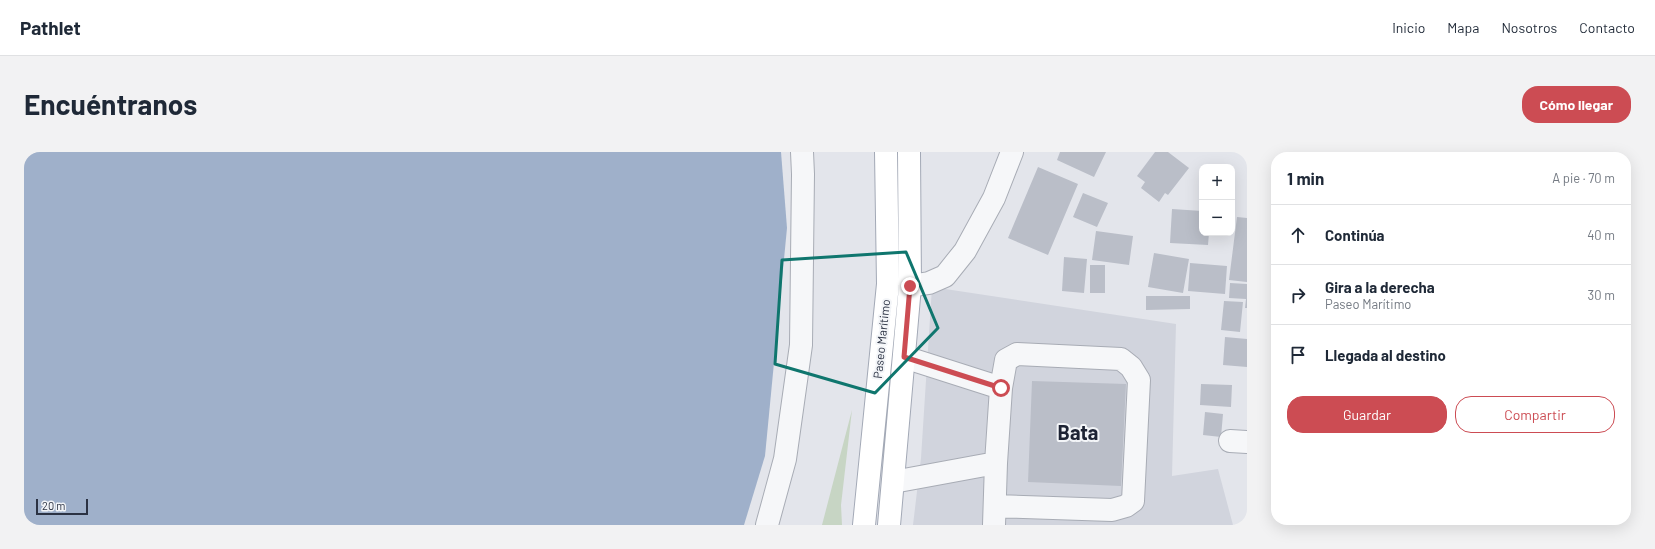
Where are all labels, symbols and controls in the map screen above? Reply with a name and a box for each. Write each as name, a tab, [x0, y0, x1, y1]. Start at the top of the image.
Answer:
text: Pathlet	[20, 16, 81, 39]
text: Inicio	[1392, 19, 1425, 36]
text: Mapa	[1447, 19, 1479, 36]
text: Nosotros	[1501, 19, 1557, 36]
text: Contacto	[1579, 19, 1635, 36]
button: Cómo llegar	[1522, 86, 1631, 123]
text: Encuéntranos	[24, 87, 197, 121]
map controls	[1199, 164, 1235, 236]
button: +	[1199, 164, 1235, 200]
text: 1 min	[1287, 168, 1324, 188]
text: A pie · 70 m	[1552, 170, 1615, 186]
button: −	[1199, 200, 1235, 236]
icon: ahead	[1287, 224, 1309, 246]
text: Continúa	[1325, 226, 1385, 244]
text: 40 m	[1587, 227, 1615, 243]
route end	[901, 277, 919, 295]
text: Gira a la derecha	[1325, 278, 1435, 296]
icon: right	[1287, 284, 1309, 306]
text: 30 m	[1588, 287, 1615, 303]
text: Paseo Marítimo	[1325, 296, 1411, 312]
street label: Paseo Marítimo	[870, 299, 892, 379]
icon: arrive	[1287, 344, 1309, 366]
text: Llegada al destino	[1325, 346, 1446, 364]
route start	[992, 379, 1010, 397]
button: Guardar	[1287, 396, 1447, 433]
button: Compartir	[1455, 396, 1615, 433]
district label: Bata	[1058, 420, 1098, 444]
scale bar	[36, 497, 88, 516]
text: 20 m	[42, 499, 65, 512]

